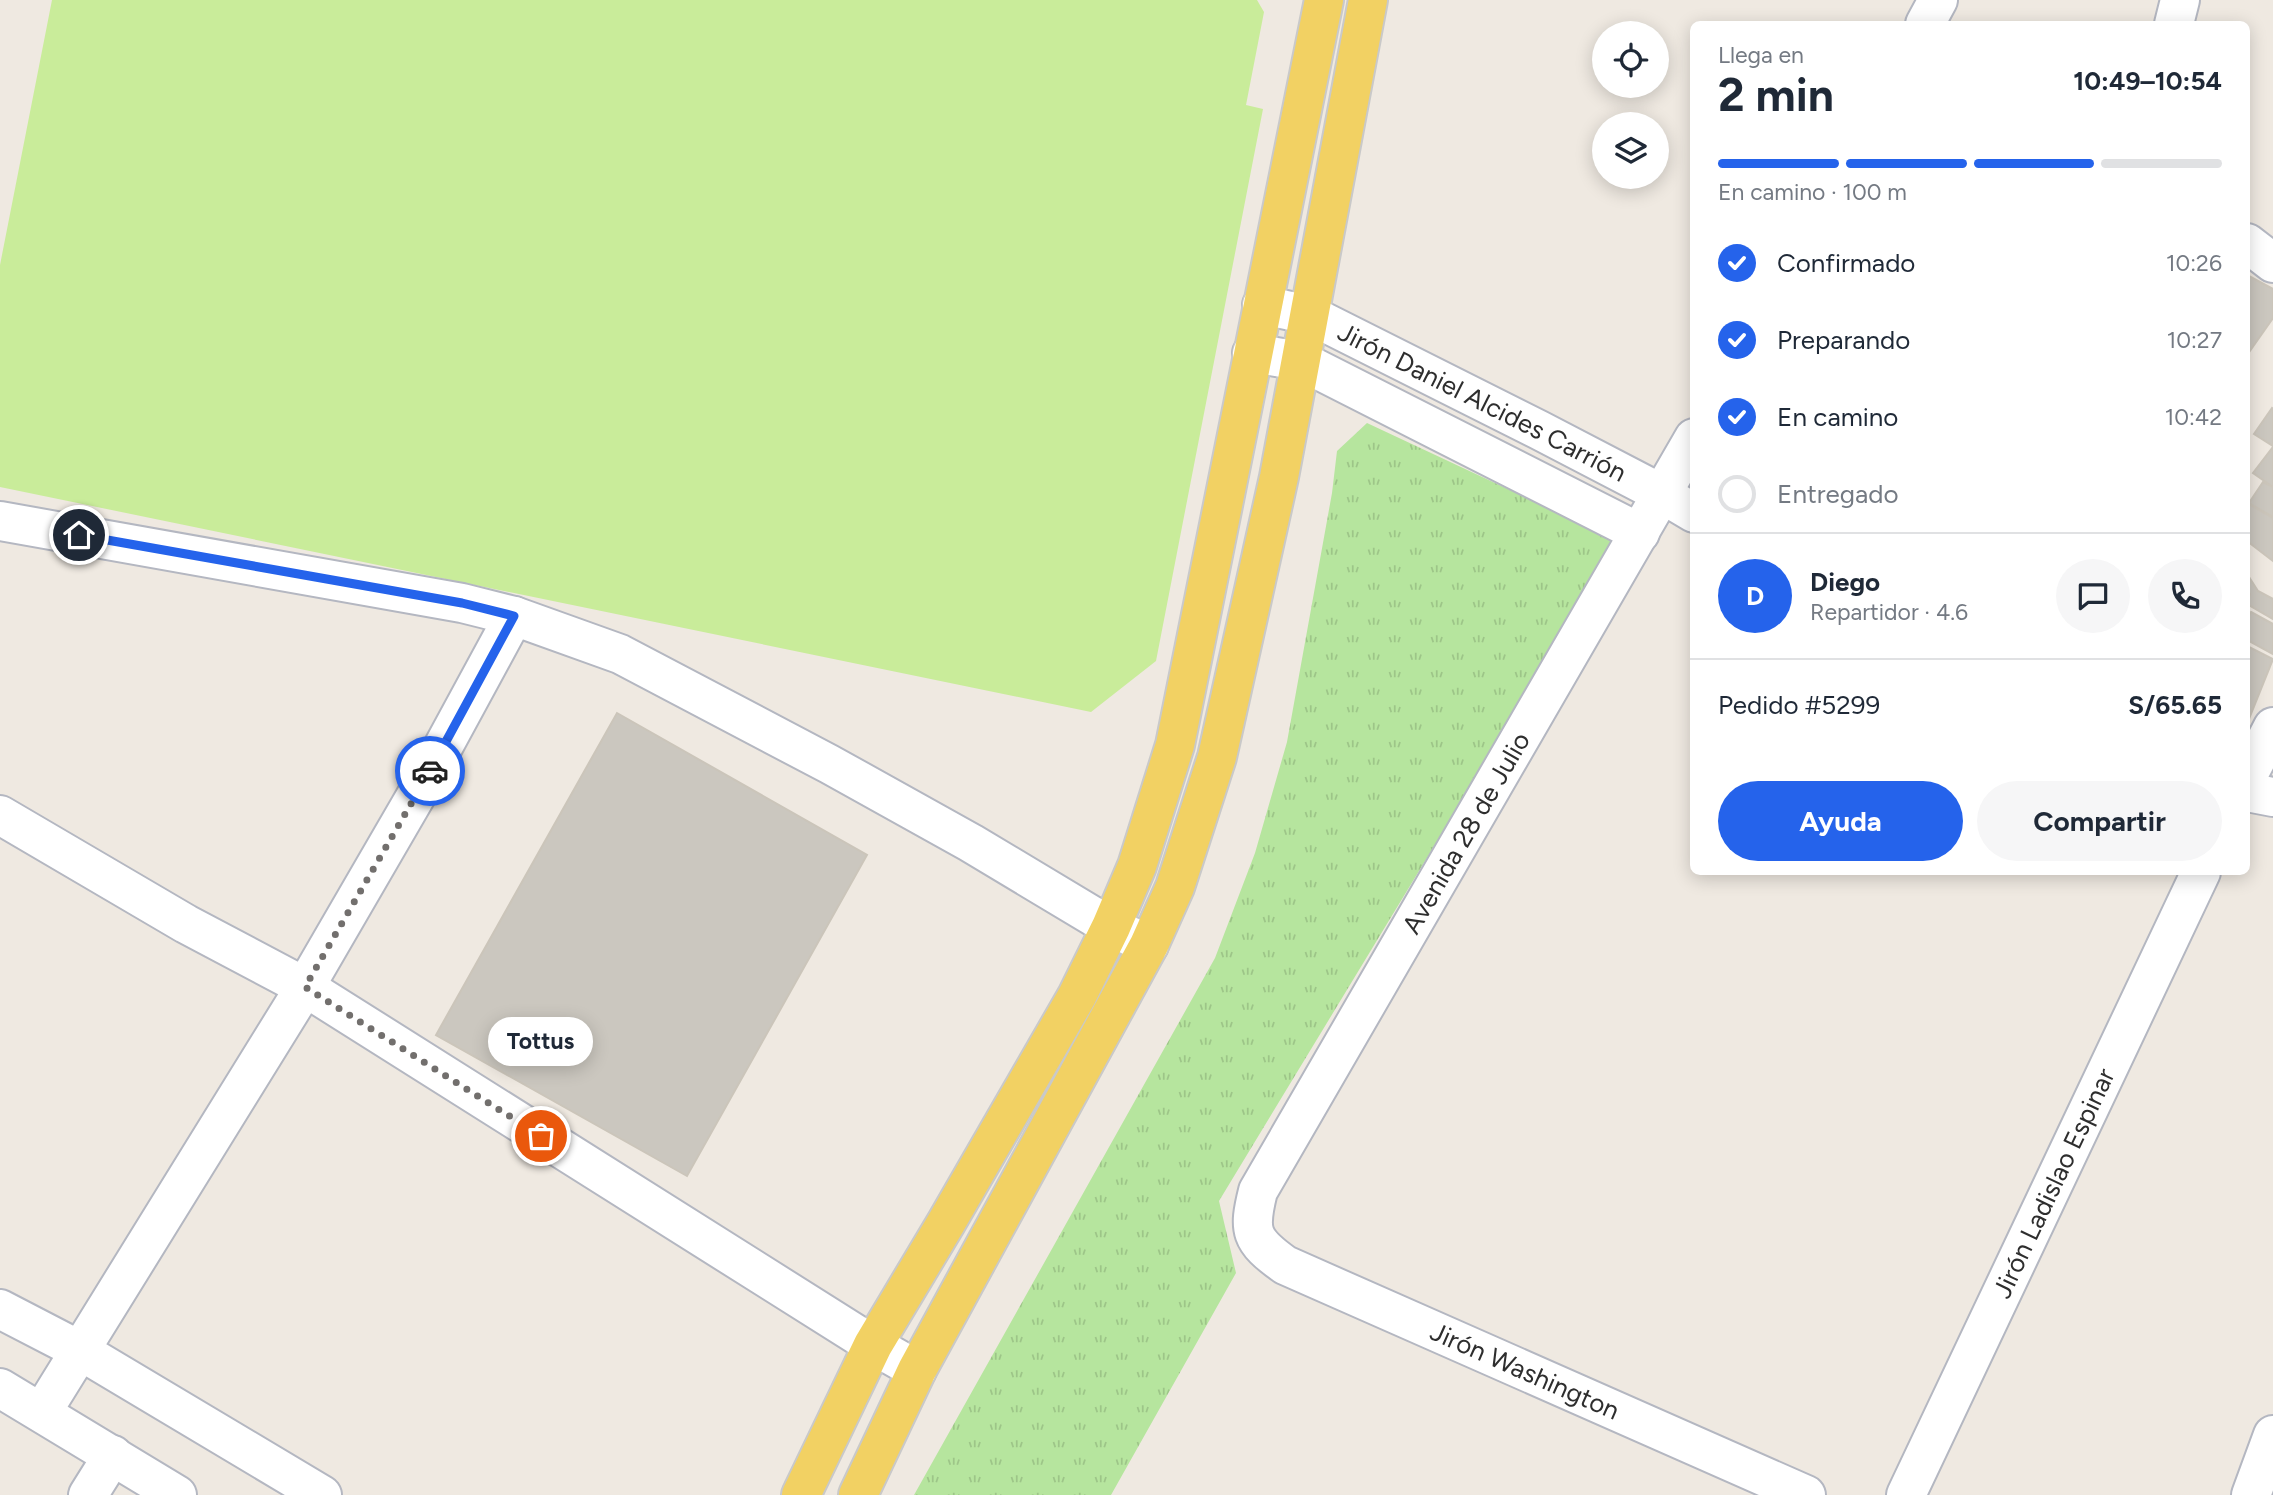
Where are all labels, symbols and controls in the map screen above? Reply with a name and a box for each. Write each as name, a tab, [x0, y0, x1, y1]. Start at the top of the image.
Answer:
map controls	[1592, 21, 1669, 189]
button: locate	[1592, 21, 1669, 98]
text: Llega en	[1718, 41, 1804, 69]
text: 10:49–10:54	[2073, 65, 2222, 97]
text: 2 min	[1718, 67, 1834, 123]
button: layers	[1592, 112, 1669, 189]
text: En camino · 100 m	[1718, 178, 1907, 206]
icon: check	[1718, 244, 1756, 282]
text: Confirmado	[1777, 247, 1915, 279]
text: 10:26	[2166, 249, 2222, 277]
street label: Jirón Daniel Alcides Carrión	[1333, 316, 1632, 489]
icon: check	[1718, 321, 1756, 359]
text: Preparando	[1777, 324, 1910, 356]
text: 10:27	[2167, 326, 2222, 354]
icon: check	[1718, 398, 1756, 436]
text: En camino	[1777, 401, 1898, 433]
text: 10:42	[2165, 403, 2222, 431]
text: Entregado	[1777, 478, 1899, 510]
pin	[49, 505, 109, 565]
icon: home	[60, 516, 98, 554]
button: chat	[2056, 559, 2130, 633]
button: phone	[2148, 559, 2222, 633]
text: Diego	[1810, 566, 1880, 598]
text: D	[1746, 580, 1764, 612]
text: Repartidor · 4.6	[1810, 598, 1968, 626]
text: Pedido #5299	[1718, 689, 1880, 721]
text: S/65.65	[2128, 689, 2222, 721]
street label: Avenida 28 de Julio	[1395, 726, 1537, 940]
courier	[395, 736, 465, 806]
icon: car	[411, 752, 449, 790]
button: Ayuda	[1718, 781, 1963, 861]
button: Compartir	[1977, 781, 2222, 861]
callout: Tottus	[489, 1017, 594, 1066]
text: Tottus	[507, 1027, 574, 1055]
street label: Jirón Ladislao Espinar	[1986, 1063, 2122, 1303]
pin	[511, 1106, 571, 1166]
icon: bag	[522, 1117, 560, 1155]
street label: Jirón Washington	[1426, 1315, 1624, 1427]

